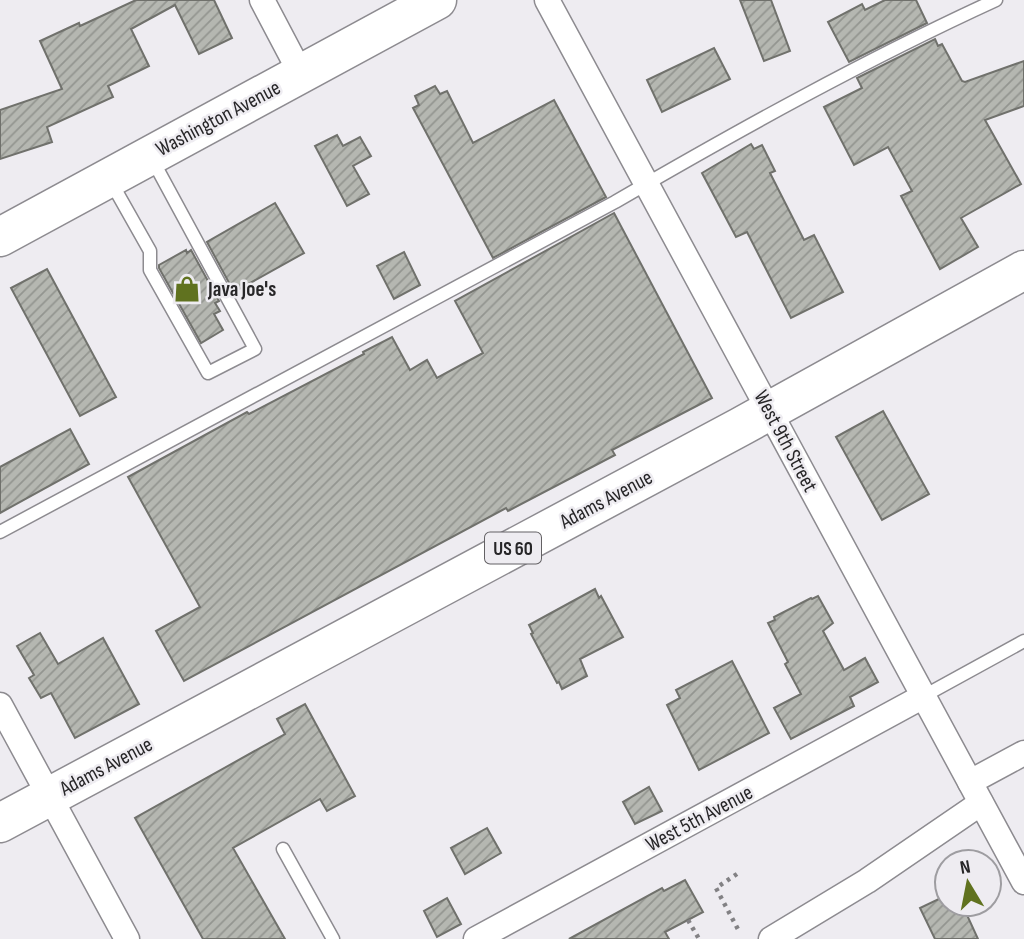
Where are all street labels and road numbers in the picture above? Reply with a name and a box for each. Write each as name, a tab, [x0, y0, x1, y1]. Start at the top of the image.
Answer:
street label: Washington Avenue	[152, 75, 285, 162]
street label: West 9th Street	[748, 386, 823, 496]
street label: Adams Avenue	[555, 465, 657, 535]
road number: US 60	[485, 533, 541, 564]
street label: Adams Avenue	[55, 732, 157, 802]
street label: West 5th Avenue	[641, 780, 757, 857]

